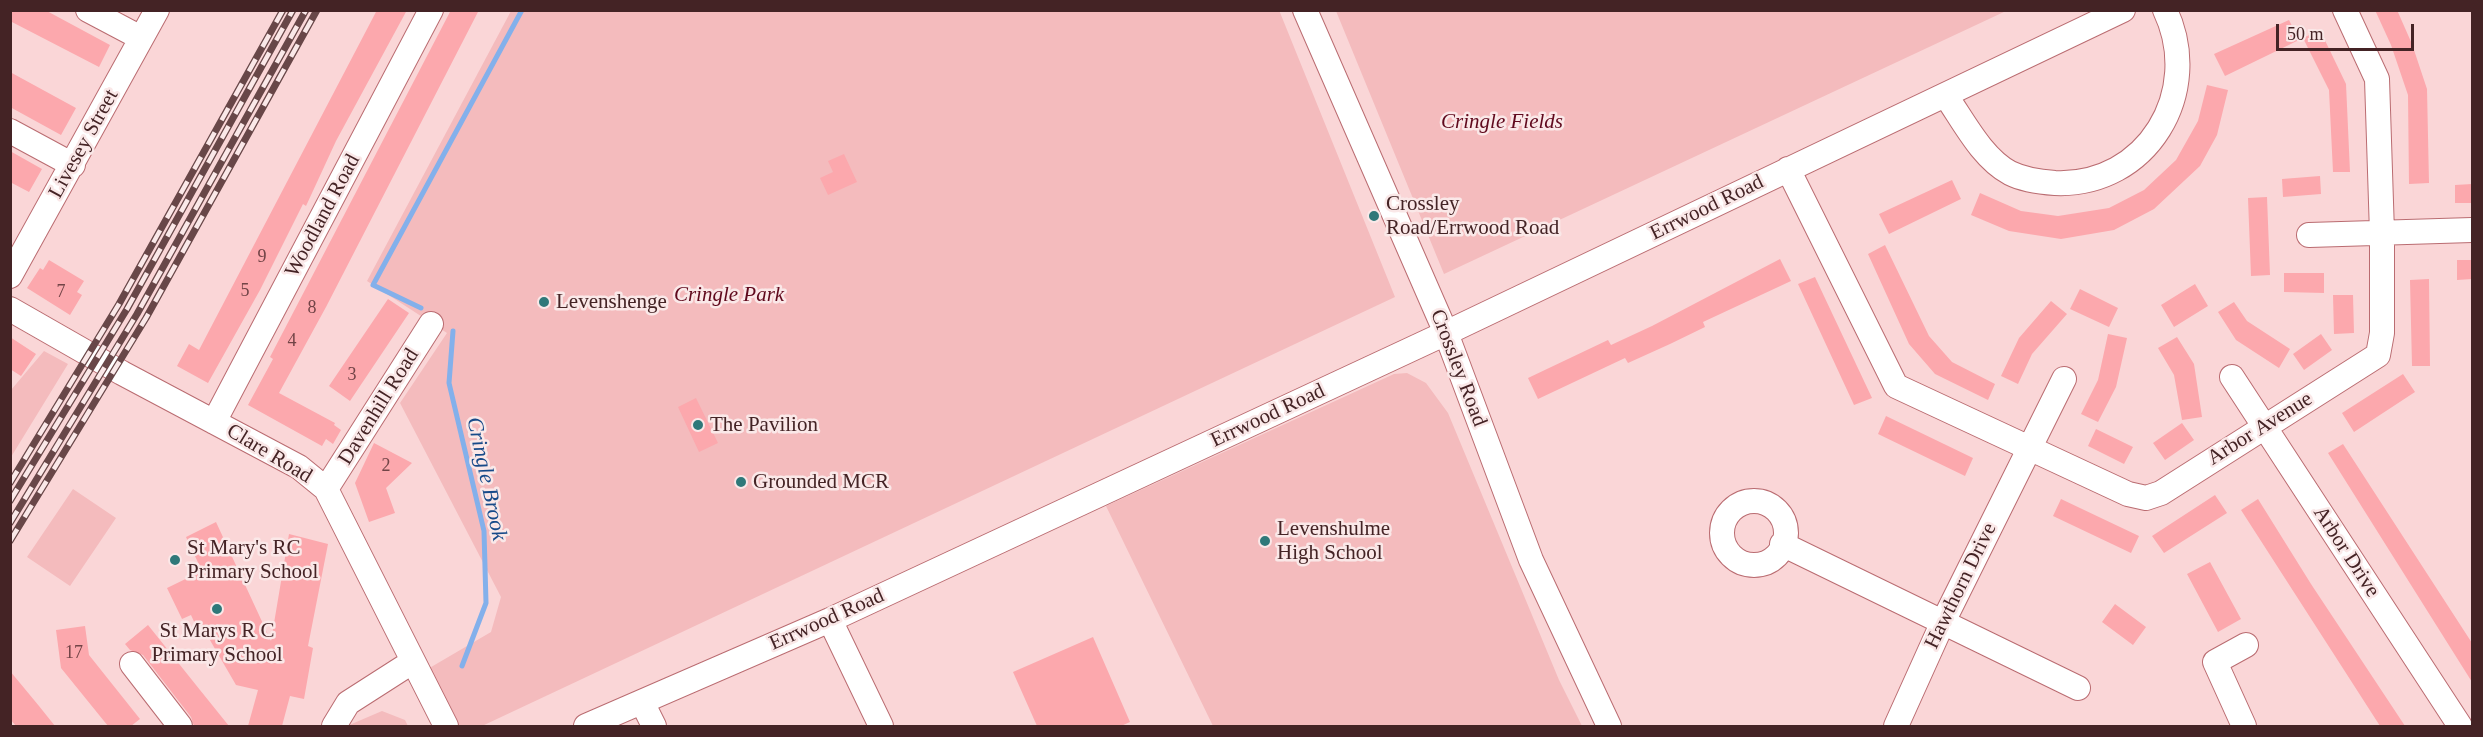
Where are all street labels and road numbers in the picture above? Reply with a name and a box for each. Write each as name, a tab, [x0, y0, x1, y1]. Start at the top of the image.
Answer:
street label: Livesey Street	[44, 85, 124, 203]
street label: Woodland Road	[280, 150, 366, 282]
street label: Errwood Road	[1646, 170, 1768, 246]
street label: Crossley Road	[1424, 306, 1492, 430]
street label: Davenhill Road	[333, 344, 425, 470]
street label: Errwood Road	[1207, 379, 1329, 453]
street label: Arbor Avenue	[2203, 387, 2317, 471]
street label: Clare Road	[222, 419, 316, 489]
street label: Arbor Drive	[2307, 502, 2385, 602]
street label: Hawthorn Drive	[1920, 519, 2002, 653]
street label: Errwood Road	[766, 583, 888, 657]

